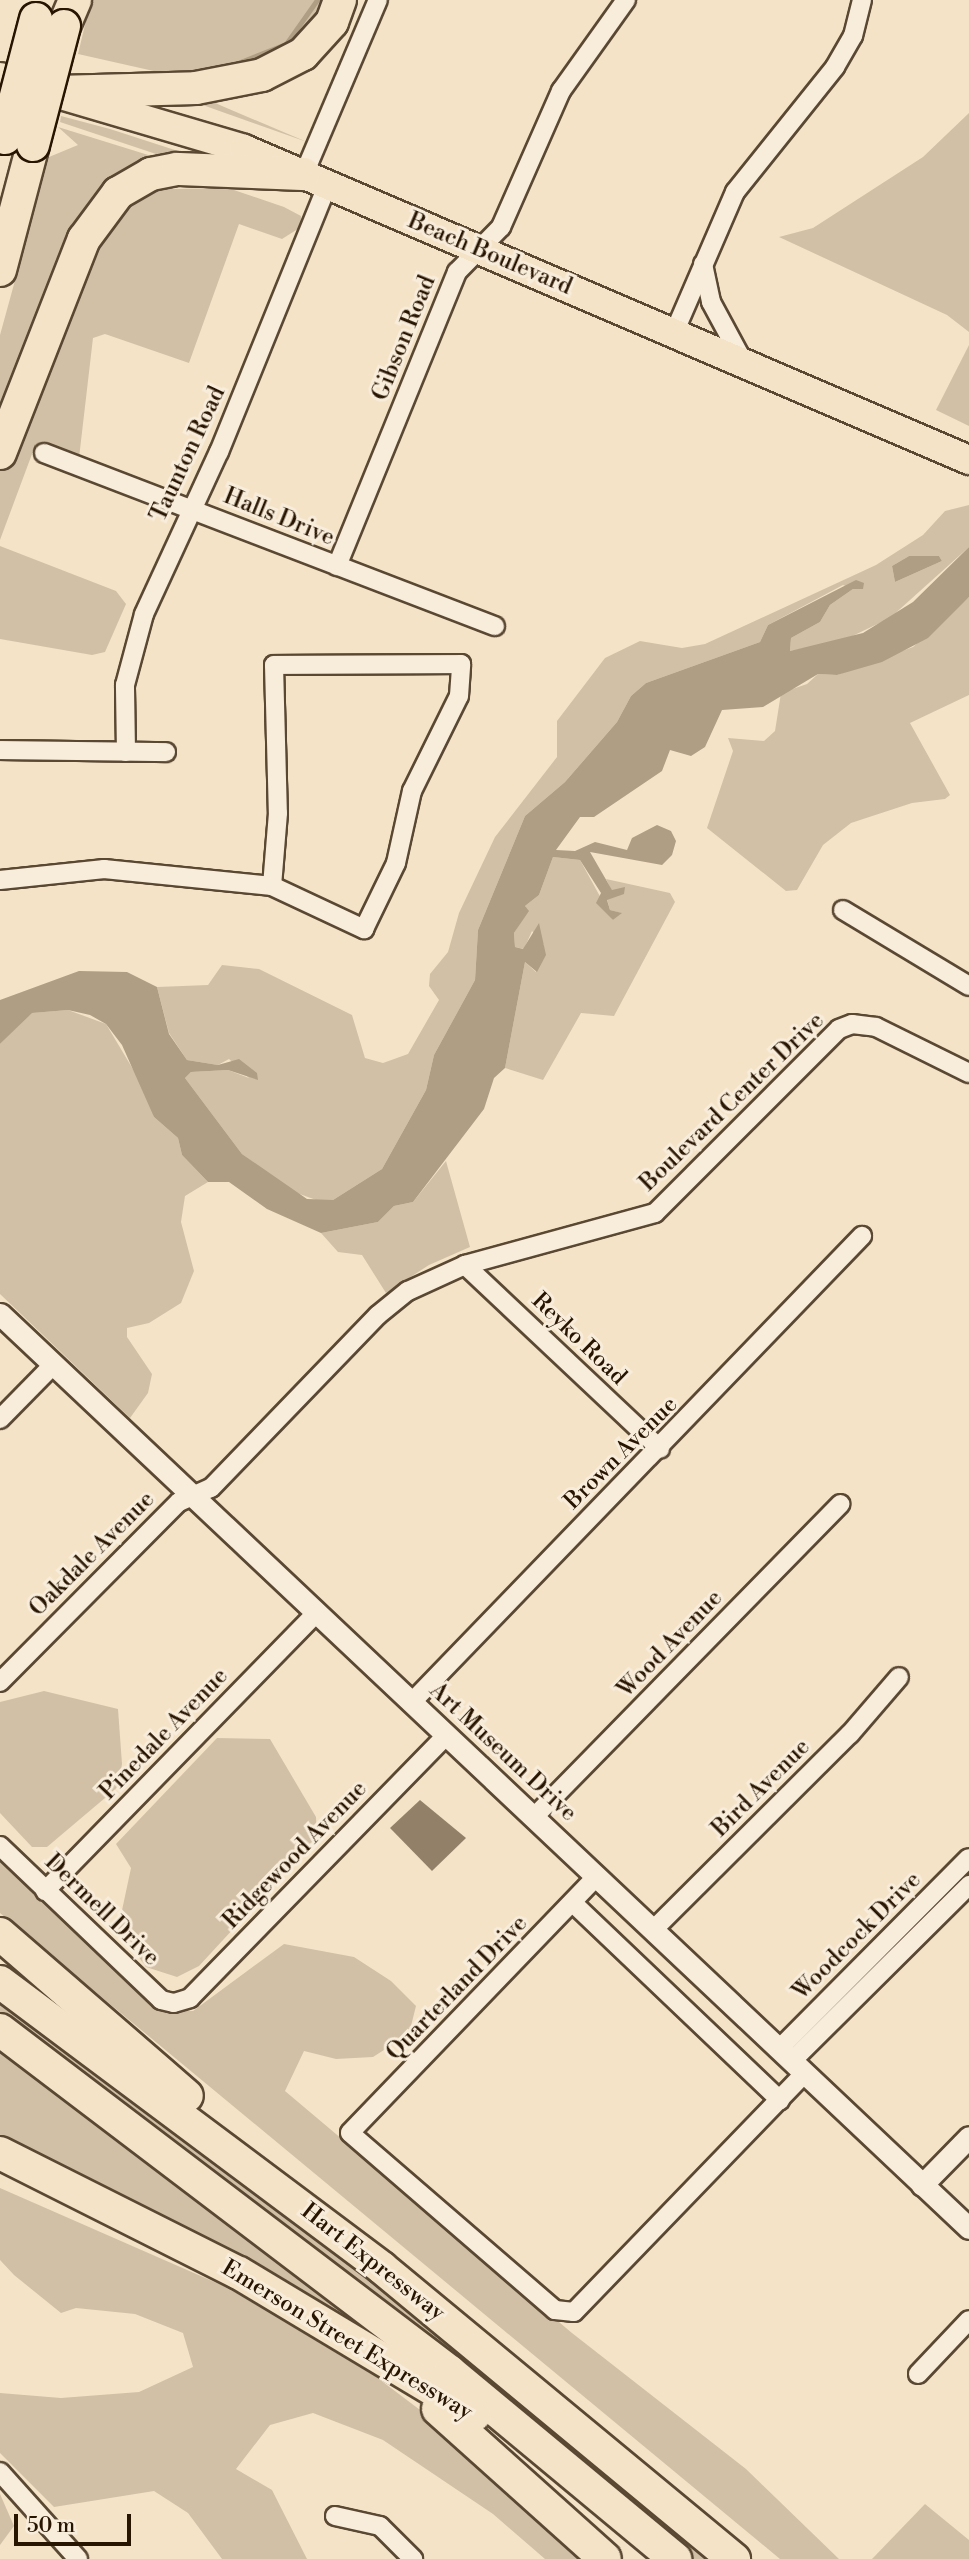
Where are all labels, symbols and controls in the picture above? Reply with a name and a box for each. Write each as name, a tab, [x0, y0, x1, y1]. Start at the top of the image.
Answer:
street label: Beach Boulevard	[404, 207, 576, 301]
street label: Gibson Road	[366, 271, 442, 405]
street label: Taunton Road	[145, 382, 231, 526]
street label: Halls Drive	[220, 482, 338, 552]
street label: Boulevard Center Drive	[634, 1007, 830, 1197]
street label: Reyko Road	[526, 1287, 632, 1391]
street label: Brown Avenue	[559, 1391, 683, 1515]
street label: Oakdale Avenue	[24, 1486, 160, 1622]
street label: Wood Avenue	[612, 1585, 728, 1703]
street label: Pinedale Avenue	[94, 1662, 234, 1806]
street label: Art Museum Drive	[424, 1677, 582, 1827]
street label: Bird Avenue	[706, 1733, 816, 1843]
street label: Ridgewood Avenue	[217, 1775, 373, 1935]
street label: Dermell Drive	[39, 1848, 165, 1972]
street label: Woodcock Drive	[787, 1866, 927, 2006]
street label: Quarterland Drive	[381, 1910, 533, 2066]
street label: Hart Expressway	[296, 2197, 450, 2327]
street label: Emerson Street Expressway	[217, 2254, 477, 2426]
scale bar	[18, 2500, 135, 2544]
text: 50 m	[27, 2513, 75, 2539]

